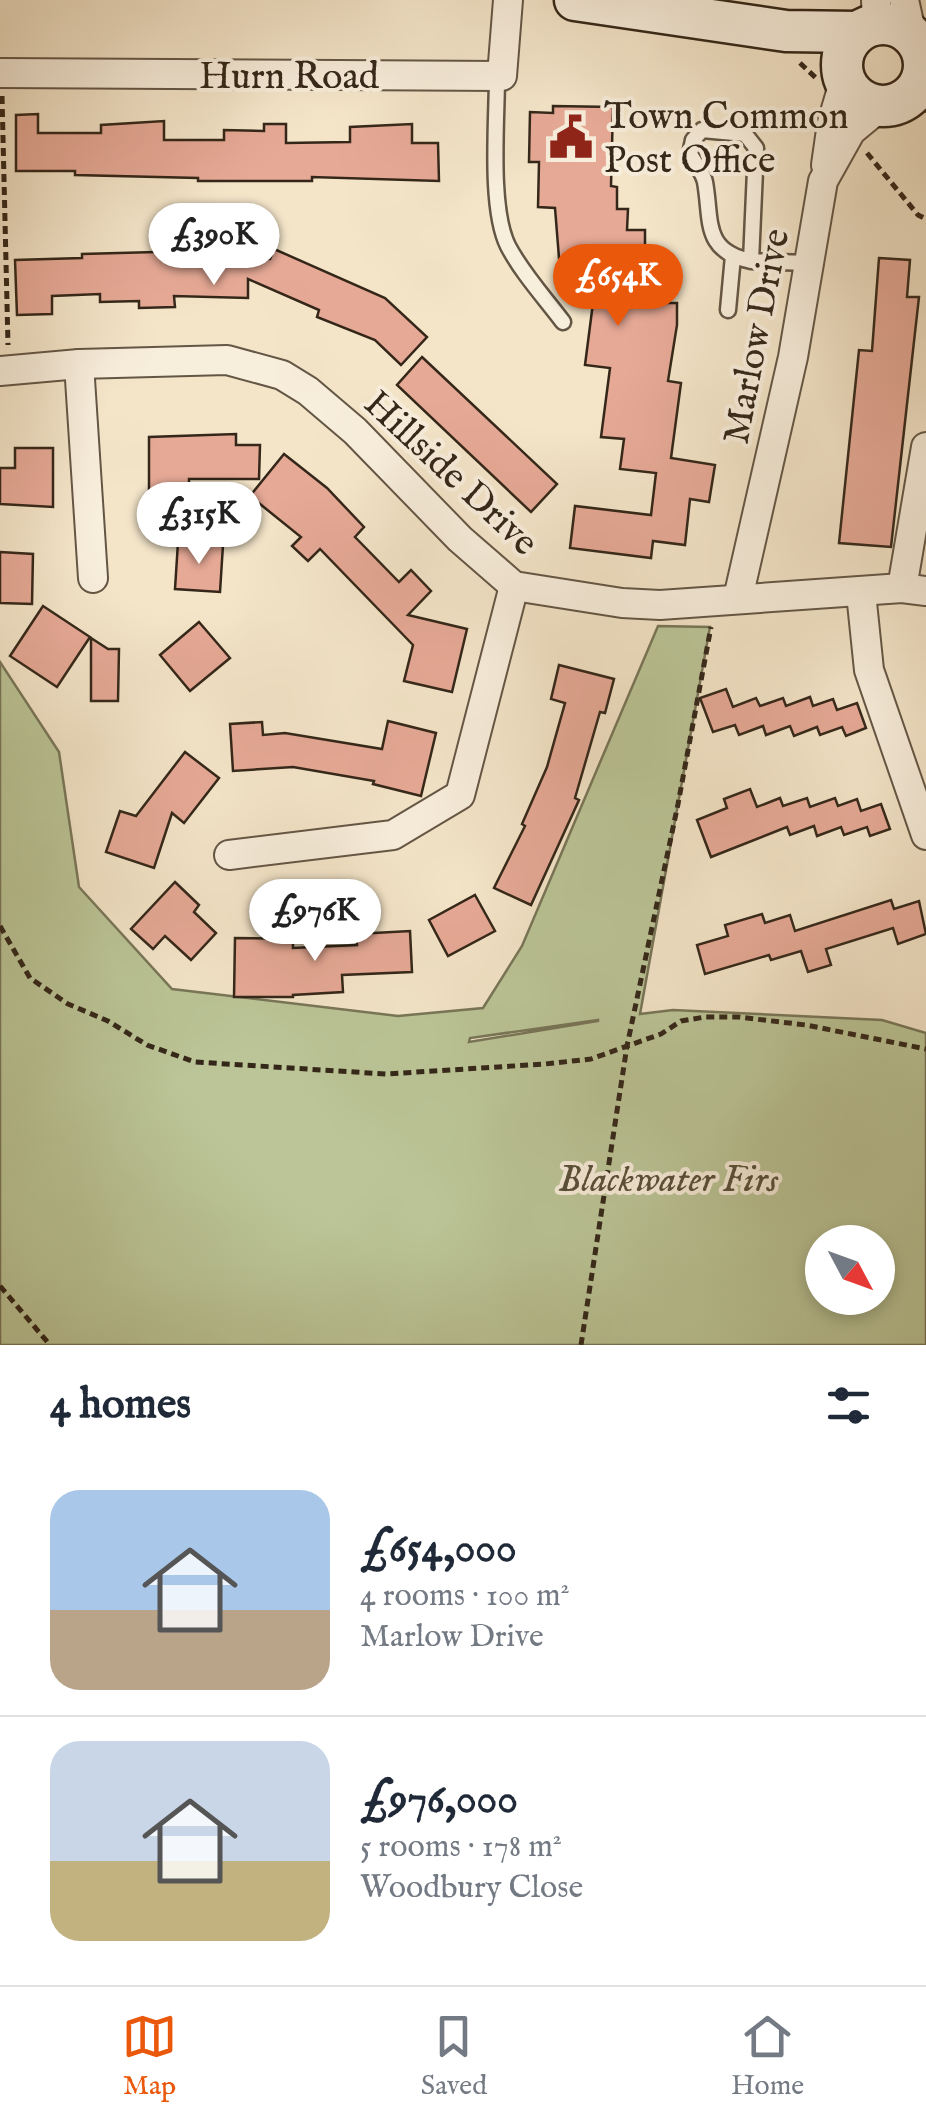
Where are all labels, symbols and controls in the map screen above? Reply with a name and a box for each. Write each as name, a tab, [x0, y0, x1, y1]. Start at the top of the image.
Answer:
street label: Hurn Road	[199, 54, 380, 102]
place label: Town Common Post Office	[604, 94, 849, 186]
public building icon: Town Common Post Office	[547, 113, 595, 161]
pin: £390K	[144, 203, 284, 288]
text: £390K	[171, 215, 257, 256]
street label: Marlow Drive	[714, 225, 802, 448]
pin: £654K	[548, 244, 688, 329]
text: £654K	[575, 256, 661, 297]
street label: Hillside Drive	[353, 381, 547, 567]
pin: £315K	[129, 482, 269, 567]
text: £315K	[159, 494, 239, 535]
pin: £976K	[245, 879, 385, 964]
text: £976K	[271, 891, 359, 932]
park label: Blackwater Firs	[558, 1157, 779, 1205]
north arrow	[805, 1225, 895, 1315]
map controls	[805, 1225, 895, 1315]
icon: filters	[821, 1378, 876, 1433]
text: 4 homes	[50, 1379, 191, 1432]
text: £654,000	[360, 1523, 517, 1576]
icon: home	[130, 1530, 250, 1650]
text: 4 rooms · 100 m²	[360, 1576, 570, 1617]
text: Marlow Drive	[360, 1617, 544, 1658]
text: £976,000	[360, 1774, 518, 1827]
icon: home	[130, 1781, 250, 1901]
text: 5 rooms · 178 m²	[360, 1827, 562, 1868]
text: Woodbury Close	[360, 1868, 583, 1909]
tab: Map	[122, 2009, 177, 2104]
tab: Saved	[421, 2009, 487, 2104]
tab: Home	[731, 2009, 804, 2104]

